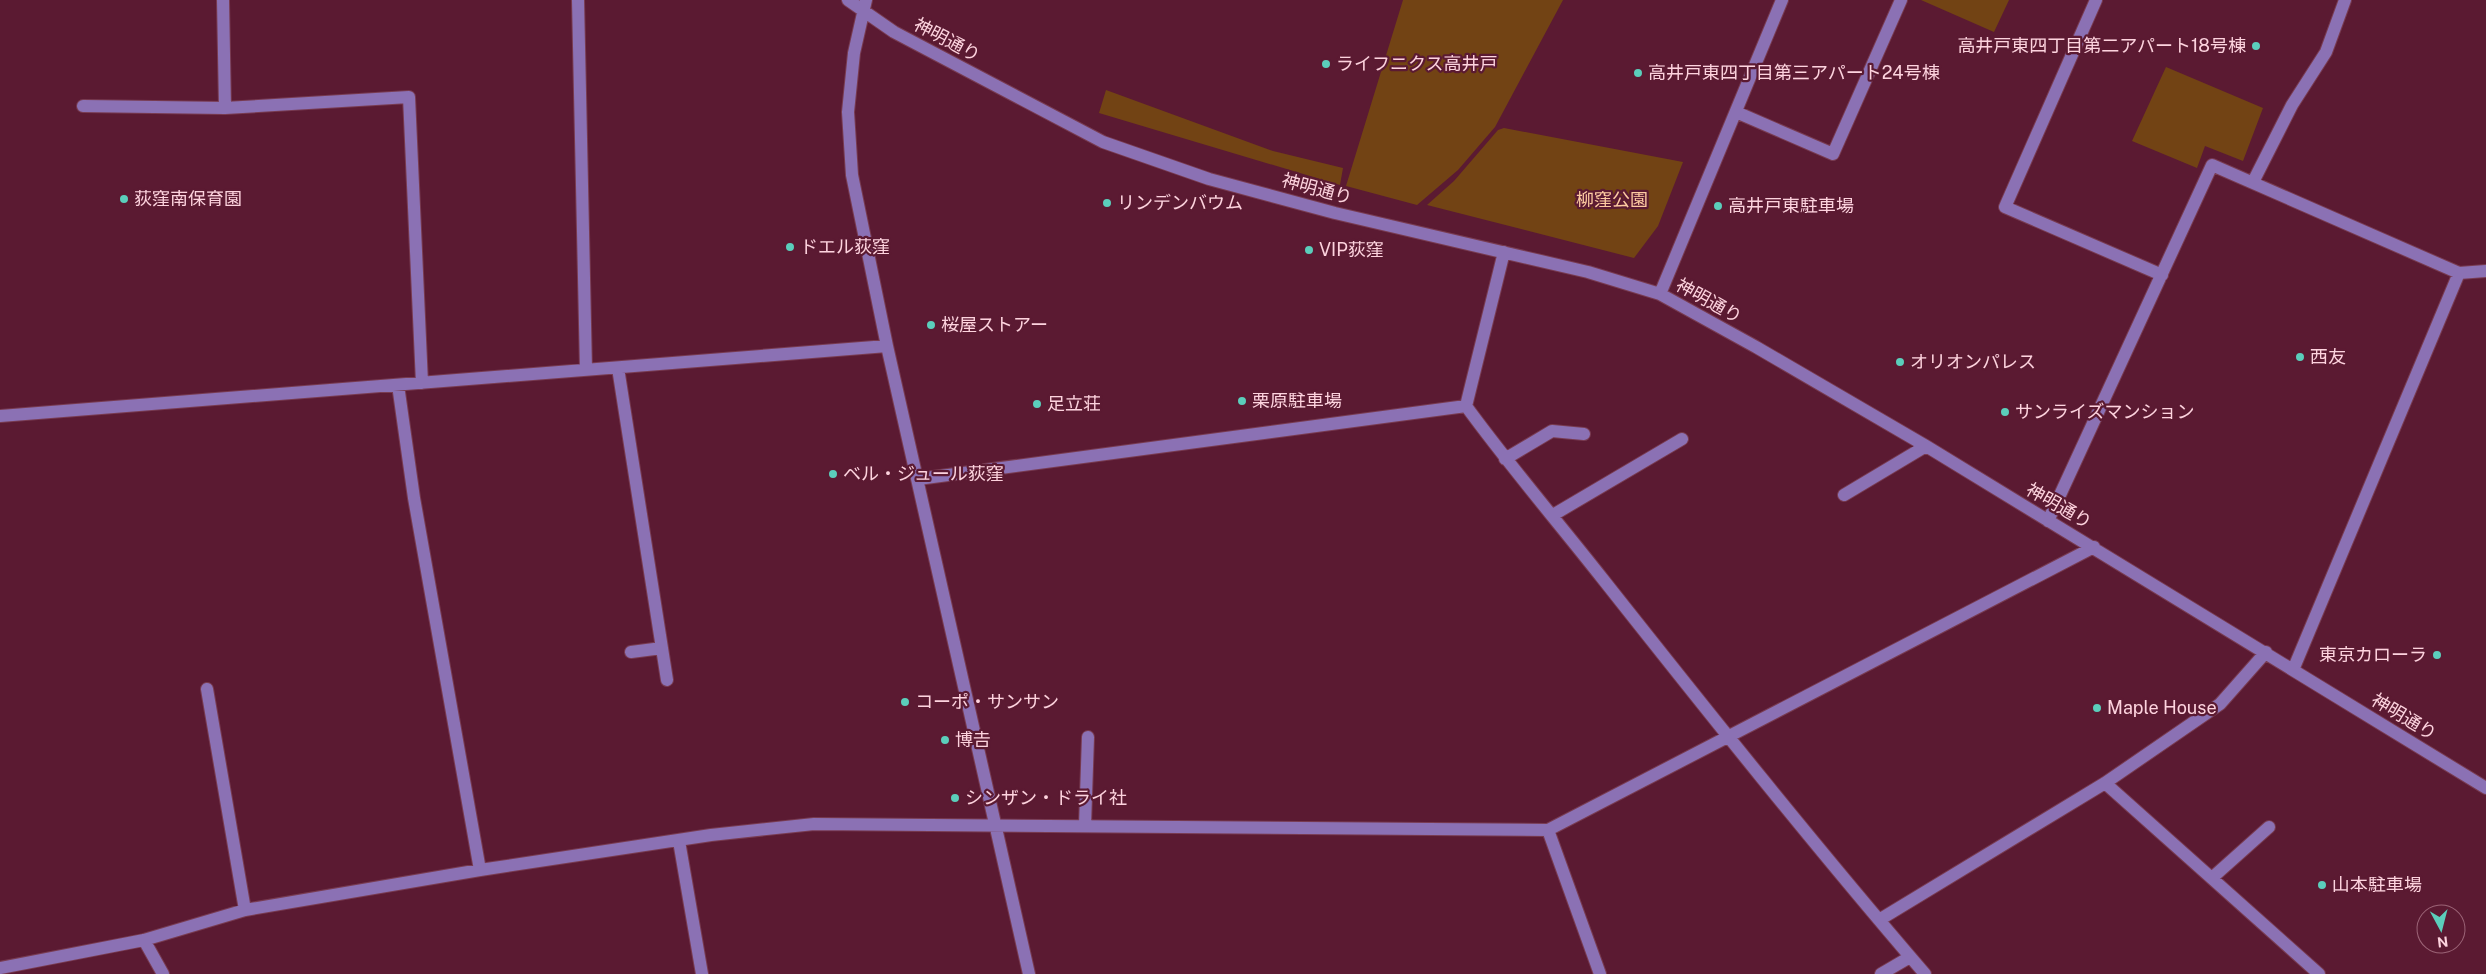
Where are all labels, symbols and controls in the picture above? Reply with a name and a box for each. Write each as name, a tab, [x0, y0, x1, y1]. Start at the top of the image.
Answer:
street label: 神明通り	[911, 13, 984, 66]
place label: 高井戸東四丁目第二アパート18号棟	[1957, 35, 2246, 56]
marker: 高井戸東四丁目第二アパート18号棟	[2250, 40, 2262, 52]
place label: ライフニクス高井戸	[1336, 53, 1497, 74]
marker: ライフニクス高井戸	[1320, 58, 1332, 70]
place label: 高井戸東四丁目第三アパート24号棟	[1648, 62, 1940, 83]
marker: 高井戸東四丁目第三アパート24号棟	[1632, 67, 1644, 79]
street label: 神明通り	[1280, 169, 1355, 208]
place label: 荻窪南保育園	[134, 188, 242, 209]
park label: 柳窪公園	[1576, 189, 1648, 210]
place label: リンデンバウム	[1117, 192, 1243, 213]
marker: 荻窪南保育園	[118, 193, 130, 205]
place label: 高井戸東駐車場	[1728, 195, 1854, 216]
marker: リンデンバウム	[1101, 197, 1113, 209]
marker: 高井戸東駐車場	[1712, 200, 1724, 212]
place label: ドエル荻窪	[800, 236, 890, 257]
place label: VIP荻窪	[1319, 239, 1384, 260]
marker: ドエル荻窪	[784, 241, 796, 253]
marker: VIP荻窪	[1303, 244, 1315, 256]
street label: 神明通り	[1673, 274, 1746, 327]
place label: 桜屋ストアー	[941, 314, 1048, 335]
marker: 桜屋ストアー	[925, 319, 937, 331]
place label: 西友	[2310, 346, 2346, 367]
place label: オリオンパレス	[1910, 351, 2036, 372]
marker: 西友	[2294, 351, 2306, 363]
marker: オリオンパレス	[1894, 356, 1906, 368]
place label: 栗原駐車場	[1252, 390, 1342, 411]
place label: 足立荘	[1047, 393, 1101, 414]
marker: 栗原駐車場	[1236, 395, 1248, 407]
marker: 足立荘	[1031, 398, 1043, 410]
place label: サンライズマンション	[2015, 401, 2194, 422]
marker: サンライズマンション	[1999, 406, 2011, 418]
place label: ベル・ジュール荻窪	[843, 463, 1004, 484]
marker: ベル・ジュール荻窪	[827, 468, 839, 480]
street label: 神明通り	[2023, 478, 2096, 533]
place label: 東京カローラ	[2319, 644, 2427, 665]
marker: 東京カローラ	[2431, 649, 2443, 661]
street label: 神明通り	[2368, 689, 2441, 744]
place label: コーポ・サンサン	[915, 691, 1059, 712]
marker: コーポ・サンサン	[899, 696, 911, 708]
place label: Maple House	[2107, 697, 2217, 718]
marker: Maple House	[2091, 702, 2103, 714]
place label: 博𠮷	[955, 729, 991, 750]
marker: 博𠮷	[939, 734, 951, 746]
place label: シンザン・ドライ社	[965, 787, 1127, 808]
marker: シンザン・ドライ社	[949, 792, 961, 804]
place label: 山本駐車場	[2332, 874, 2422, 895]
marker: 山本駐車場	[2316, 879, 2328, 891]
north arrow	[2416, 904, 2466, 954]
text: N	[2436, 933, 2449, 951]

